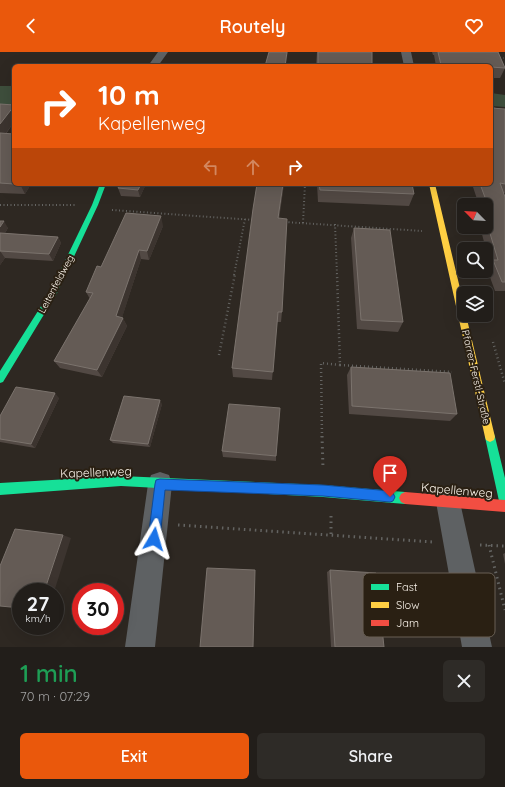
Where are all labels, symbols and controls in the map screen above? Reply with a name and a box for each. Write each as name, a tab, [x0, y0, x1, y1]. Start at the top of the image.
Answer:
icon: back	[20, 15, 42, 37]
text: Routely	[220, 15, 285, 38]
icon: heart	[463, 15, 485, 37]
text: 10 m	[98, 77, 160, 112]
icon: right	[32, 80, 84, 132]
text: Kapellenweg	[98, 112, 206, 135]
icon: left	[200, 156, 222, 178]
icon: ahead	[242, 156, 264, 178]
icon: right	[284, 156, 306, 178]
north arrow	[457, 198, 493, 234]
map controls	[457, 198, 493, 322]
button: search	[457, 242, 493, 278]
street label: Leitenfeldweg	[35, 253, 77, 315]
button: layers	[457, 286, 493, 322]
street label: Pfarrer-Ferstl-Straße	[459, 329, 493, 426]
pin	[373, 456, 407, 497]
icon: arrive	[379, 462, 401, 484]
street label: Kapellenweg	[60, 463, 132, 481]
street label: Kapellenweg	[421, 479, 493, 501]
position arrow	[133, 518, 175, 560]
legend	[363, 573, 495, 637]
text: Fast	[396, 580, 418, 594]
speed limit sign: 30	[72, 583, 124, 635]
text: 27	[27, 591, 49, 616]
text: Slow	[396, 598, 420, 612]
text: km/h	[25, 612, 51, 625]
text: Jam	[396, 616, 419, 630]
text: 1 min	[20, 658, 78, 688]
button: close	[443, 660, 485, 702]
text: 70 m · 07:29	[20, 688, 90, 704]
button: Exit	[20, 733, 249, 779]
button: Share	[257, 733, 485, 779]

